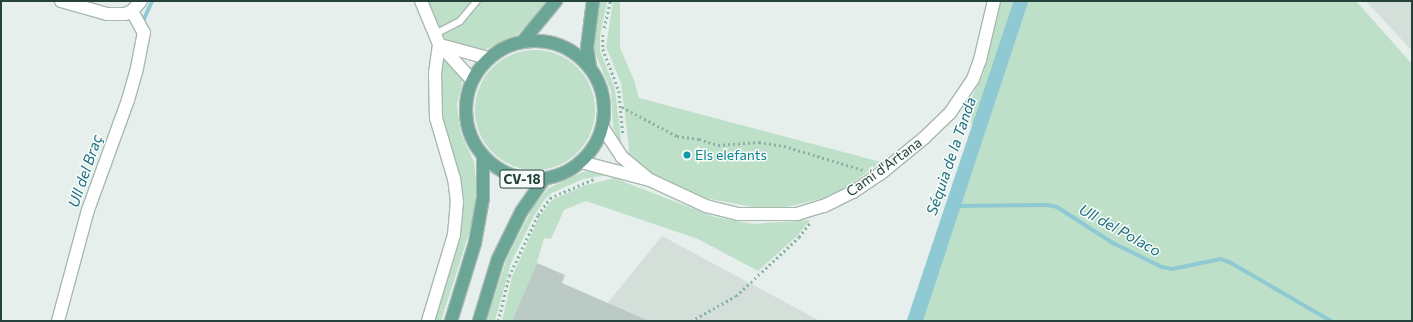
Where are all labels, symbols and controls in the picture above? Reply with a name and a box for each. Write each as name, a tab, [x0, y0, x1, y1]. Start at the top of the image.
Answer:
water label: Séquia de la Tanda	[922, 95, 980, 217]
water label: Ull del Braç	[64, 132, 106, 210]
street label: Camí d'Artana	[843, 134, 925, 200]
place label: Els elefants	[695, 147, 767, 163]
marker: Els elefants	[682, 150, 692, 160]
road number: CV-18	[499, 168, 545, 190]
water label: Ull del Polaco	[1076, 200, 1164, 260]

